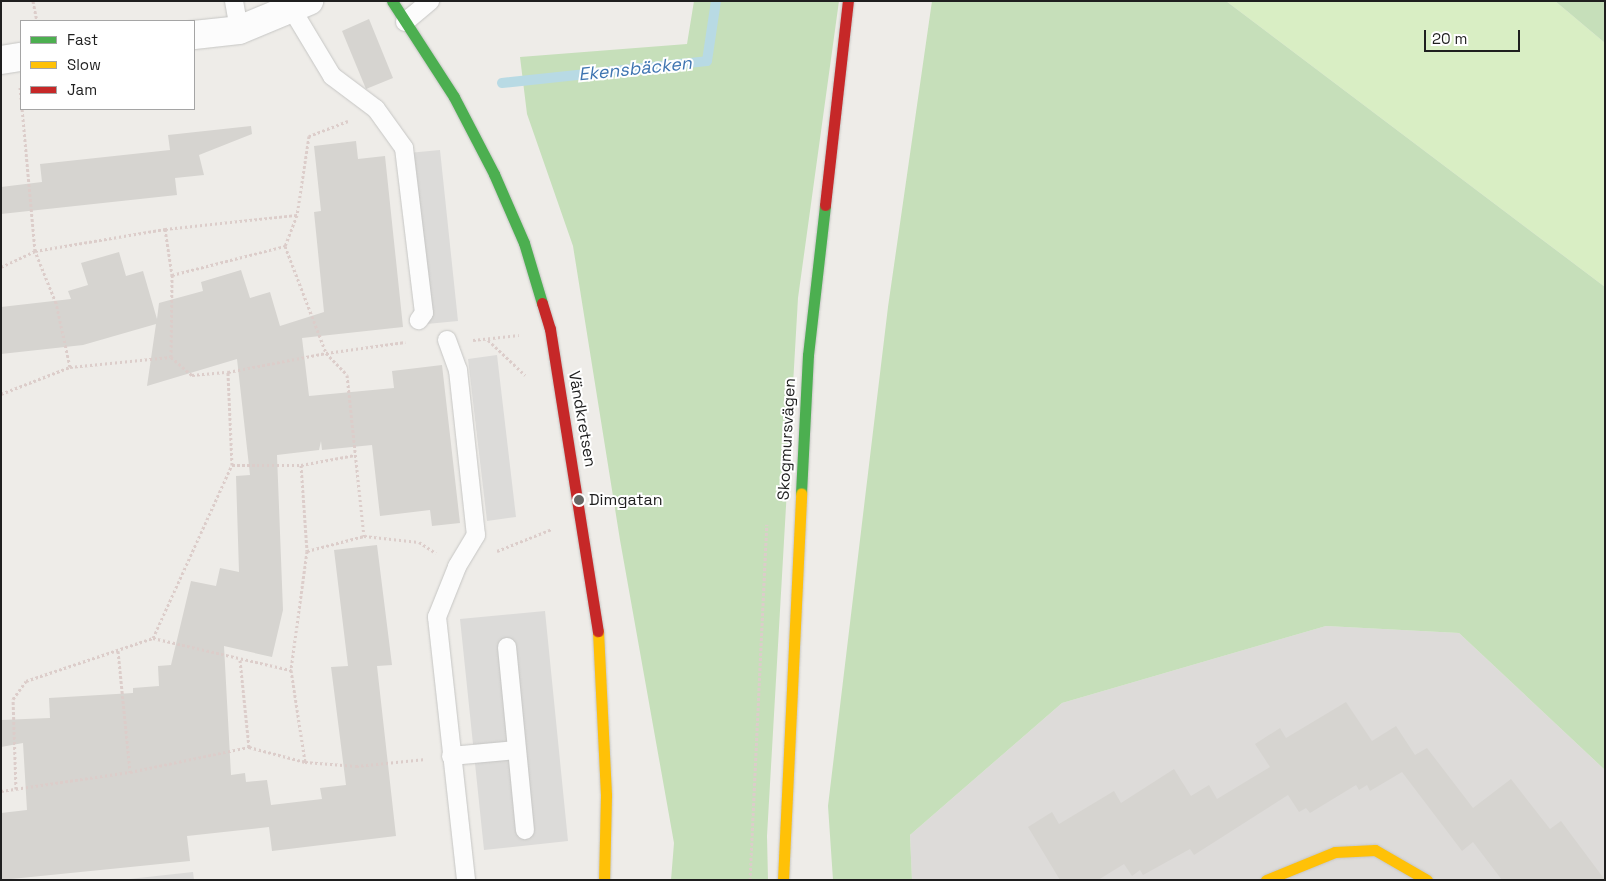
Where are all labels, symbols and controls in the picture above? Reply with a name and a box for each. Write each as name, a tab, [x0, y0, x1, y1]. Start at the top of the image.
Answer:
legend	[20, 20, 195, 110]
scale bar	[1426, 20, 1522, 52]
text: 20 m	[1432, 29, 1467, 48]
text: Fast	[67, 30, 98, 49]
water label: Ekensbäcken	[577, 52, 693, 86]
text: Slow	[67, 55, 101, 74]
text: Jam	[67, 80, 97, 99]
street label: Vändkretsen	[564, 369, 600, 469]
street label: Skogmursvägen	[774, 377, 800, 501]
place label: Dimgatan	[589, 490, 663, 510]
marker: Dimgatan	[573, 494, 585, 506]

